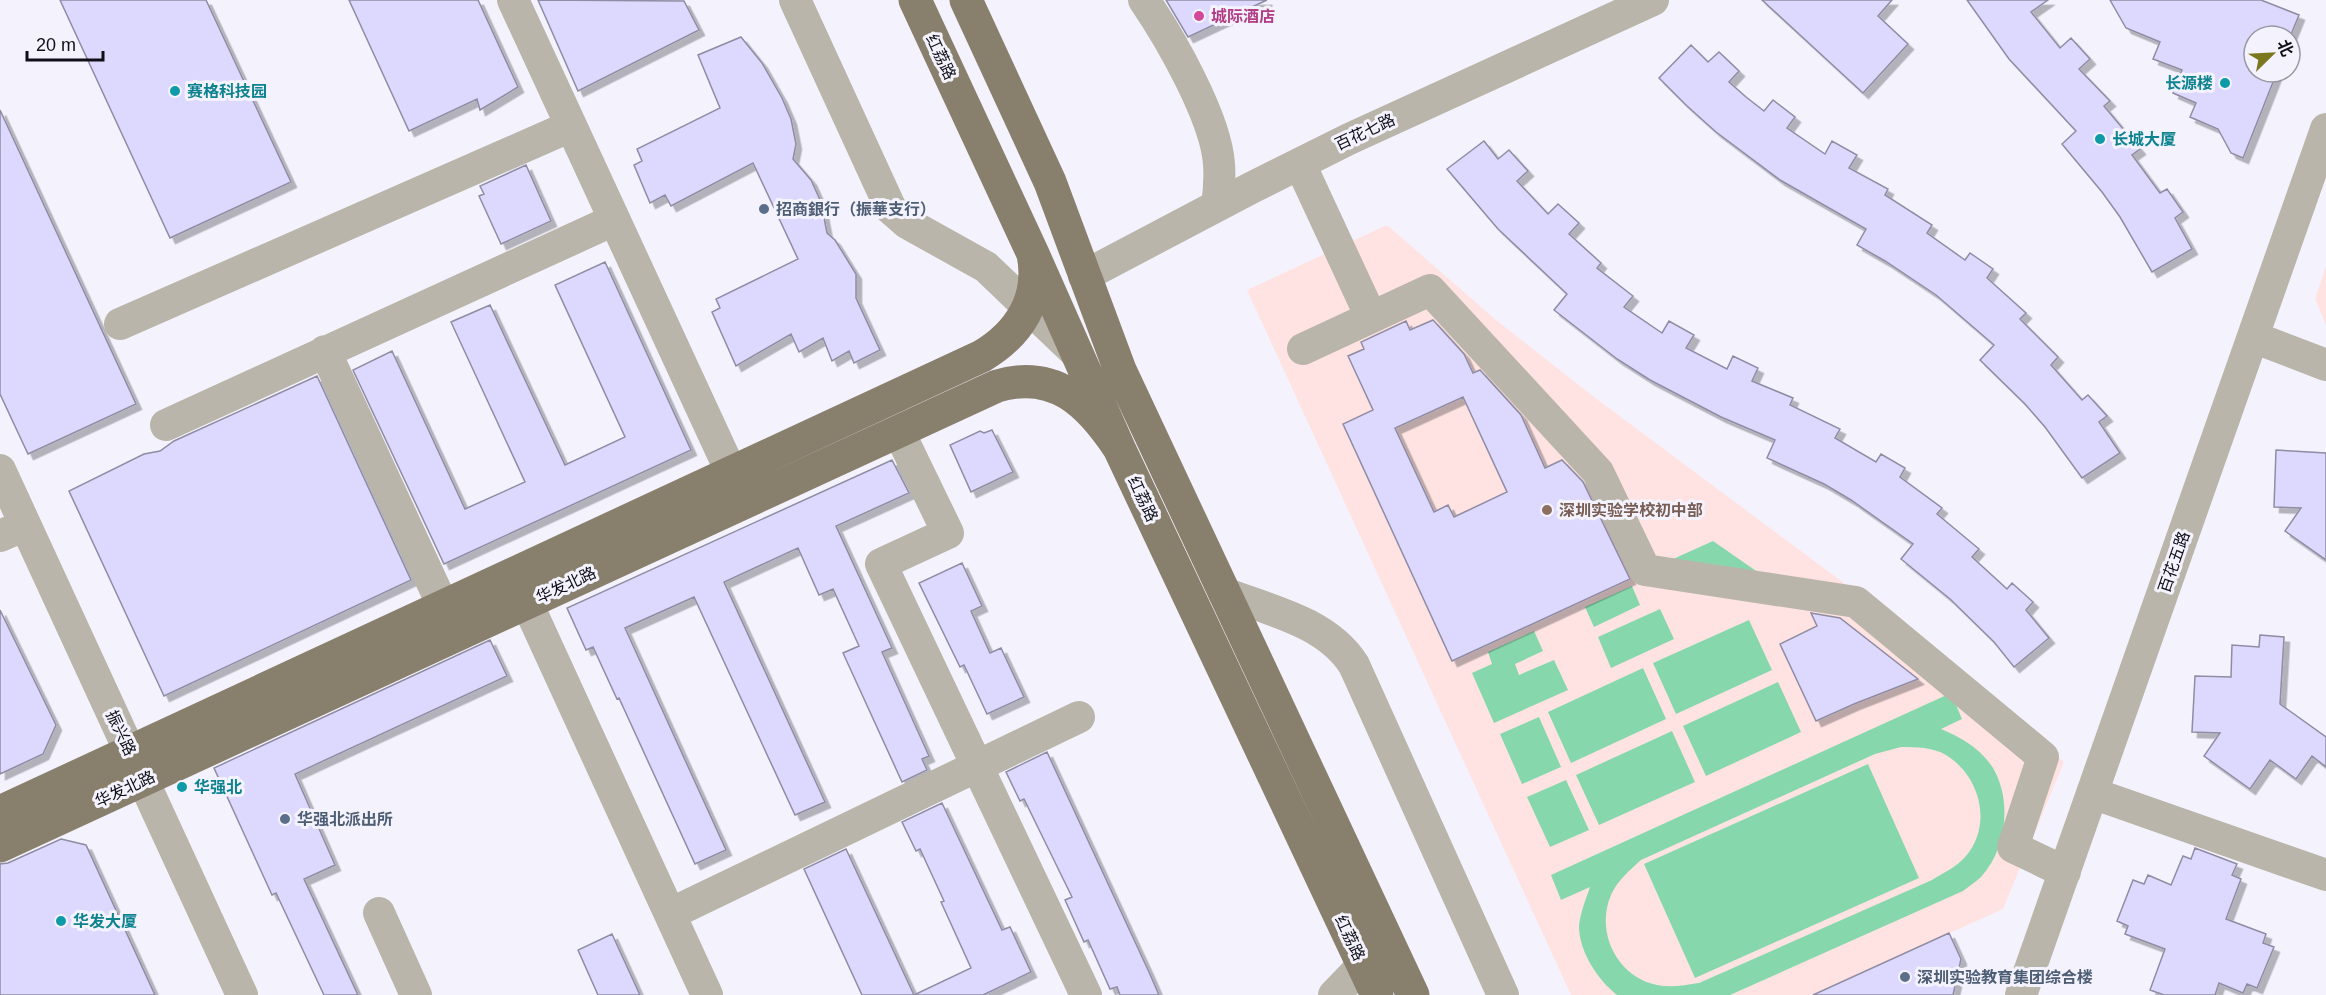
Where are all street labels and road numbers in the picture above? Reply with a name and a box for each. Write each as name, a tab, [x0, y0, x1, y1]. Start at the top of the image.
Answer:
street label: 红荔路	[923, 32, 959, 82]
street label: 百花七路	[1332, 111, 1398, 153]
street label: 红荔路	[1125, 474, 1161, 524]
street label: 百花五路	[2156, 529, 2192, 595]
street label: 华发北路	[533, 564, 599, 606]
street label: 振兴路	[103, 708, 139, 758]
street label: 华发北路	[92, 768, 158, 810]
street label: 红荔路	[1332, 913, 1368, 963]

